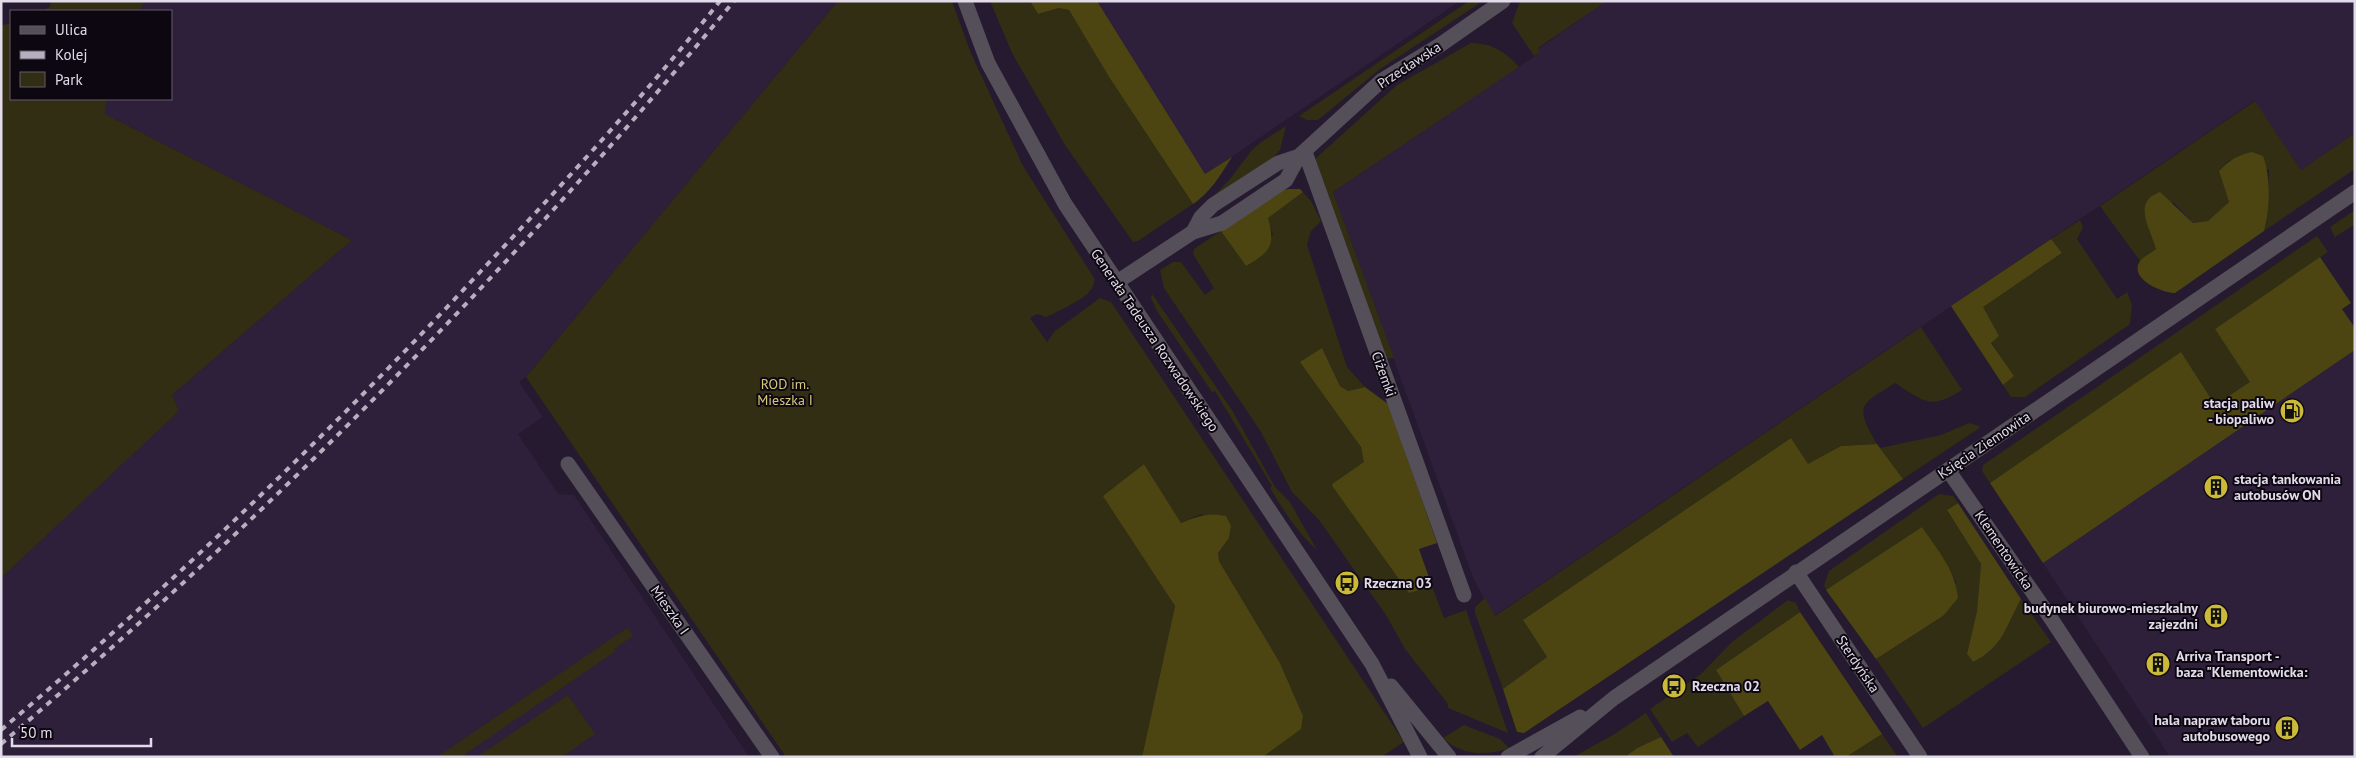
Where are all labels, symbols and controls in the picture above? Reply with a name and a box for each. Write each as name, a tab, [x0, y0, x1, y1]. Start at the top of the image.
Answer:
legend	[10, 10, 172, 100]
text: Ulica	[55, 20, 87, 39]
street label: Przecławska	[1374, 38, 1444, 92]
text: Kolej	[55, 45, 87, 64]
text: Park	[55, 70, 83, 89]
street label: Generała Tadeusza Rozwadowskiego	[1087, 245, 1223, 435]
street label: Ciżemki	[1368, 349, 1400, 399]
park label: ROD im. Mieszka I	[757, 375, 813, 409]
place label: stacja paliw - biopaliwo	[2203, 394, 2275, 428]
fuel station icon: stacja paliw - biopaliwo	[2279, 398, 2305, 424]
street label: Księcia Ziemowita	[1934, 407, 2034, 483]
place label: stacja tankowania autobusów ON	[2234, 470, 2341, 504]
building icon: stacja tankowania autobusów ON	[2203, 474, 2229, 500]
street label: Klementowicka	[1971, 507, 2037, 593]
bus stop icon: Rzeczna 03	[1334, 570, 1360, 596]
place label: Rzeczna 03	[1364, 574, 1432, 592]
street label: Mieszka I	[647, 582, 693, 638]
place label: budynek biurowo-mieszkalny zajezdni	[2024, 599, 2198, 633]
building icon: budynek biurowo-mieszkalny zajezdni	[2203, 603, 2229, 629]
street label: Sterdyńska	[1832, 632, 1884, 696]
place label: Arriva Transport - baza "Klementowicka:	[2176, 647, 2308, 681]
building icon: Arriva Transport - baza "Klementowicka:	[2145, 651, 2171, 677]
bus stop icon: Rzeczna 02	[1661, 673, 1687, 699]
place label: Rzeczna 02	[1692, 677, 1760, 695]
place label: hala napraw taboru autobusowego	[2154, 711, 2270, 745]
building icon: hala napraw taboru autobusowego	[2274, 715, 2300, 741]
scale bar	[12, 716, 151, 748]
text: 50 m	[20, 723, 53, 742]

